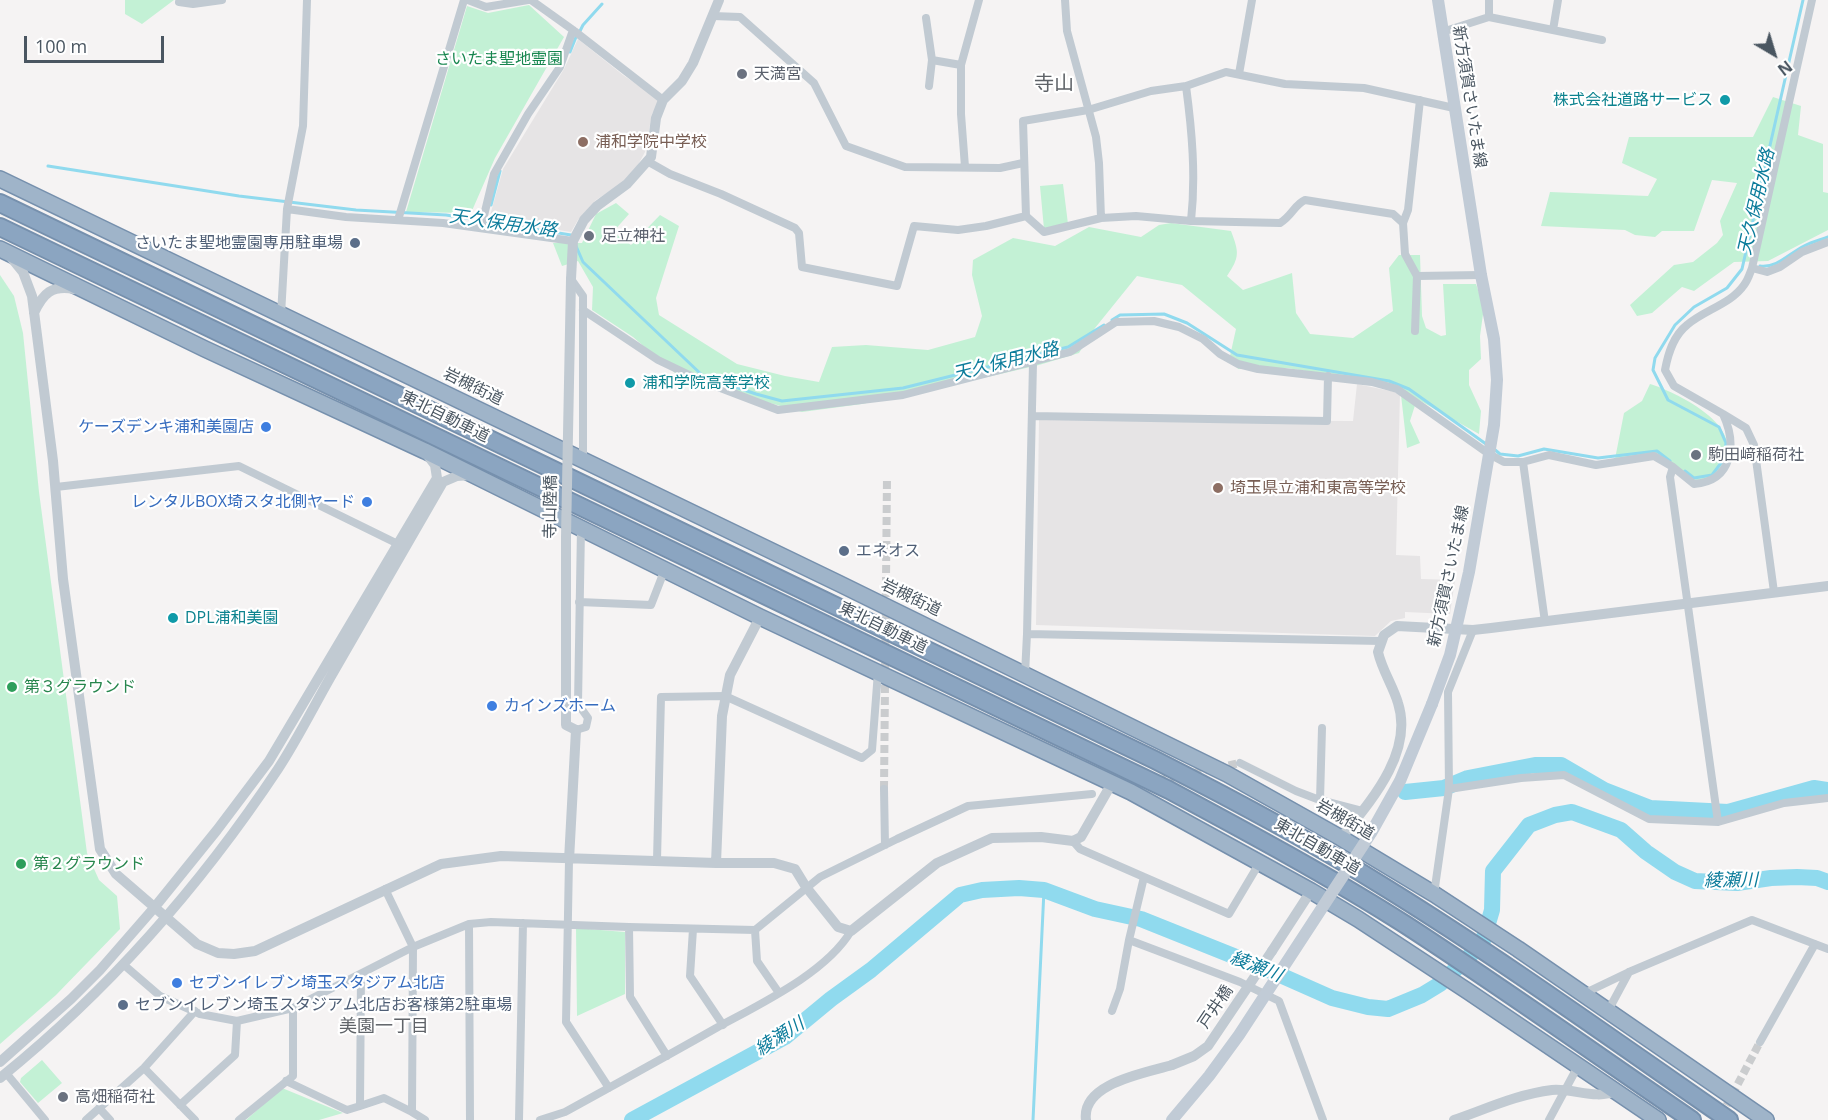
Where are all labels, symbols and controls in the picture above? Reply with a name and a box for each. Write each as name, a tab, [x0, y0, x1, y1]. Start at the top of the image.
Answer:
scale bar	[27, 24, 166, 62]
street label: 新方須賀さいたま線	[1448, 24, 1490, 170]
north arrow	[1744, 24, 1804, 84]
text: 100 m	[35, 34, 87, 58]
park label: さいたま聖地霊園	[435, 49, 563, 69]
text: N	[1773, 56, 1797, 81]
place label: 天満宮	[754, 64, 802, 84]
marker: 天満宮	[735, 67, 749, 81]
district label: 寺山	[1034, 72, 1074, 96]
place label: 株式会社道路サービス	[1553, 90, 1713, 110]
marker: 株式会社道路サービス	[1718, 93, 1732, 107]
place label: 浦和学院中学校	[595, 132, 707, 152]
marker: 浦和学院中学校	[576, 135, 590, 149]
water label: 天久保用水路	[1734, 147, 1780, 257]
water label: 天久保用水路	[448, 206, 558, 242]
place label: 足立神社	[601, 226, 665, 246]
marker: 足立神社	[582, 229, 596, 243]
place label: さいたま聖地霊園専用駐車場	[135, 233, 343, 253]
marker: さいたま聖地霊園専用駐車場	[348, 236, 362, 250]
water label: 天久保用水路	[951, 338, 1061, 386]
street label: 岩槻街道	[440, 364, 506, 410]
place label: 浦和学院高等学校	[642, 373, 770, 393]
marker: 浦和学院高等学校	[623, 376, 637, 390]
street label: 東北自動車道	[398, 387, 492, 447]
place label: ケーズデンキ浦和美園店	[78, 417, 254, 437]
marker: ケーズデンキ浦和美園店	[259, 420, 273, 434]
place label: 駒田﨑稲荷社	[1708, 445, 1804, 465]
marker: 駒田﨑稲荷社	[1689, 448, 1703, 462]
street label: 寺山陸橋	[541, 475, 561, 539]
place label: 埼玉県立浦和東高等学校	[1230, 478, 1406, 498]
marker: 埼玉県立浦和東高等学校	[1211, 481, 1225, 495]
place label: レンタルBOX埼スタ北側ヤード	[131, 492, 355, 512]
marker: レンタルBOX埼スタ北側ヤード	[360, 495, 374, 509]
street label: 新方須賀さいたま線	[1425, 504, 1473, 648]
place label: エネオス	[856, 541, 920, 561]
marker: エネオス	[837, 544, 851, 558]
street label: 岩槻街道	[878, 575, 944, 621]
street label: 東北自動車道	[836, 598, 930, 658]
place label: DPL浦和美園	[185, 608, 279, 628]
marker: DPL浦和美園	[166, 611, 180, 625]
place label: 第３グラウンド	[24, 677, 136, 697]
marker: 第３グラウンド	[5, 680, 19, 694]
place label: カインズホーム	[504, 696, 616, 716]
marker: カインズホーム	[485, 699, 499, 713]
street label: 岩槻街道	[1312, 796, 1378, 844]
street label: 東北自動車道	[1271, 815, 1363, 879]
place label: 第２グラウンド	[33, 854, 145, 874]
marker: 第２グラウンド	[14, 857, 28, 871]
water label: 綾瀬川	[1704, 870, 1758, 892]
water label: 綾瀬川	[1227, 947, 1285, 987]
place label: セブンイレブン埼玉スタジアム北店	[189, 973, 445, 993]
marker: セブンイレブン埼玉スタジアム北店	[170, 976, 184, 990]
street label: 戸井橋	[1195, 982, 1237, 1032]
place label: セブンイレブン埼玉スタジアム北店お客様第2駐車場	[135, 995, 512, 1015]
marker: セブンイレブン埼玉スタジアム北店お客様第2駐車場	[116, 998, 130, 1012]
water label: 綾瀬川	[751, 1013, 809, 1061]
district label: 美園一丁目	[339, 1016, 429, 1038]
place label: 高畑稲荷社	[75, 1087, 155, 1107]
marker: 高畑稲荷社	[56, 1090, 70, 1104]

